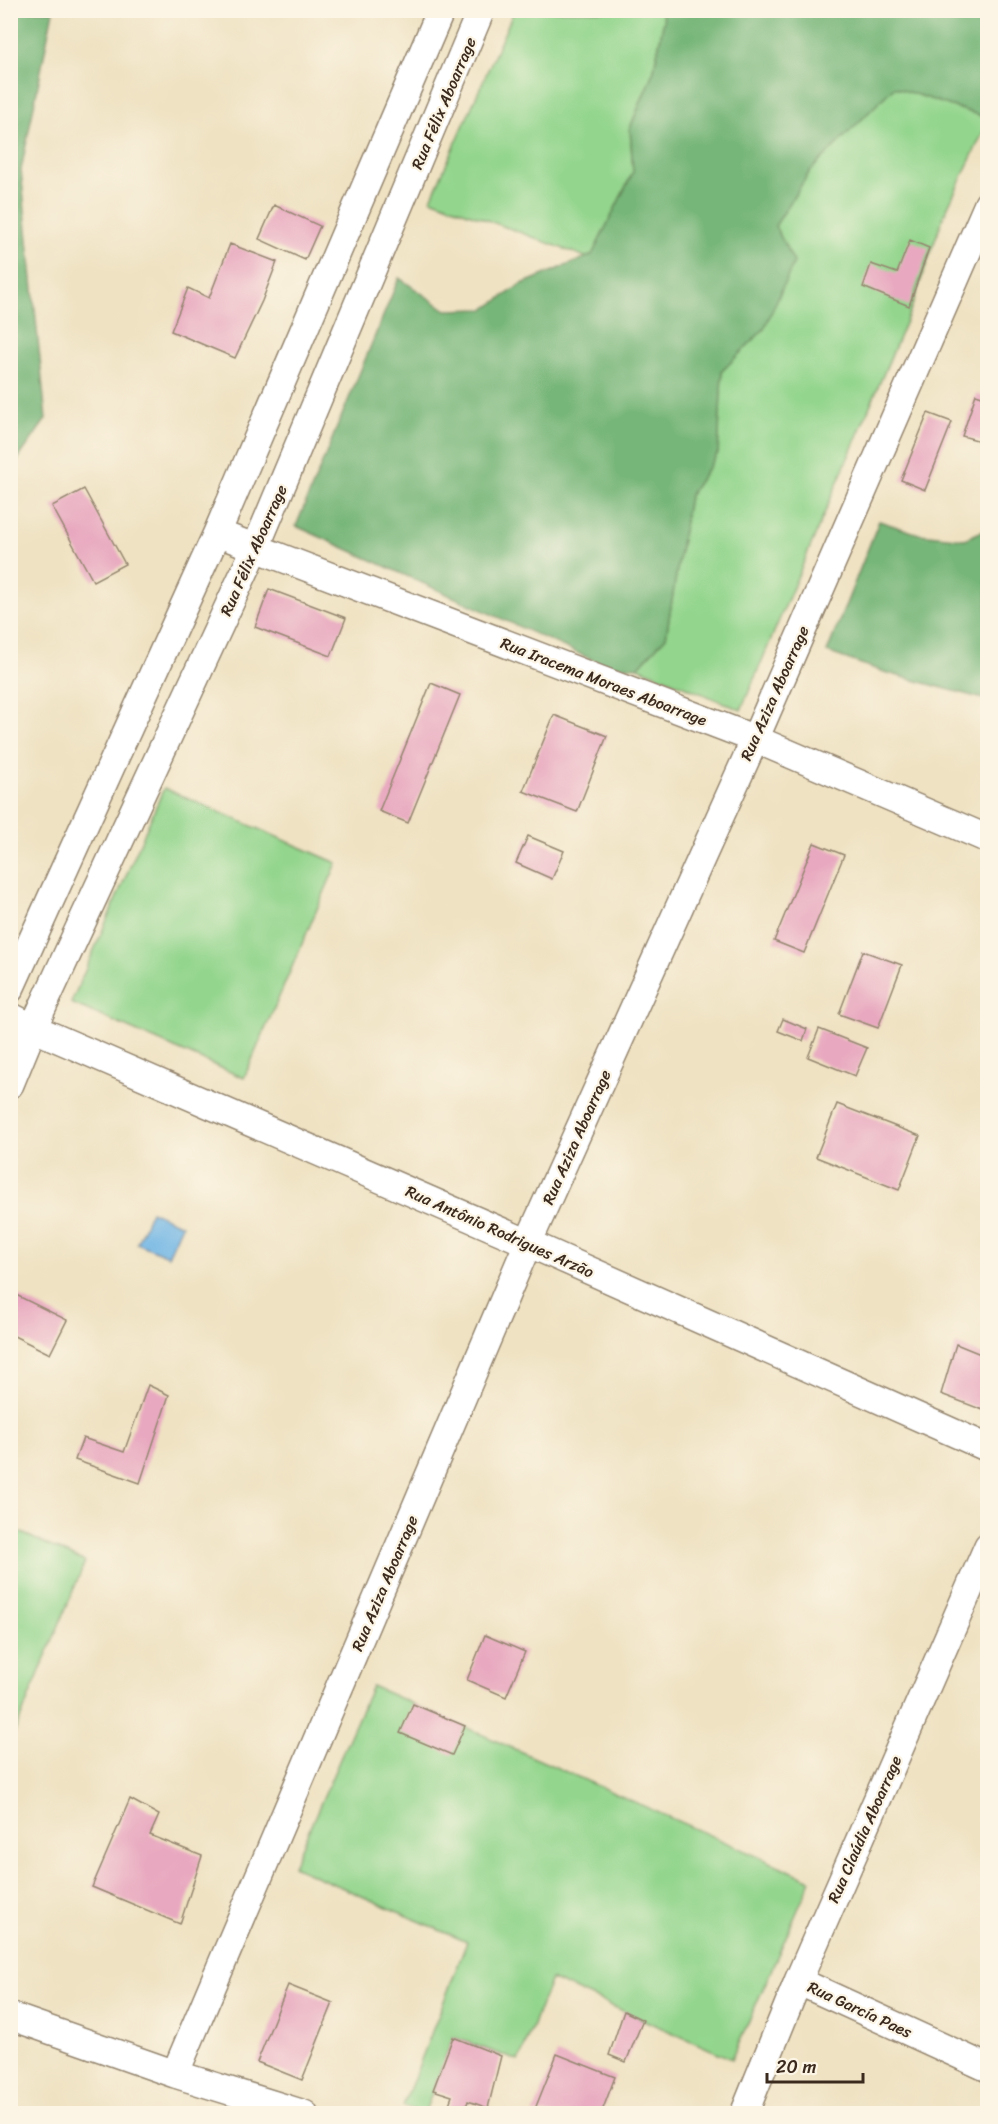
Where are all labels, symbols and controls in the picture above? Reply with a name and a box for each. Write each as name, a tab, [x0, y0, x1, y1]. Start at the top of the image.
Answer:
street label: Rua Félix Aboarrage	[402, 32, 484, 174]
street label: Rua Félix Aboarrage	[211, 480, 295, 621]
street label: Rua Aziza Aboarrage	[732, 621, 817, 765]
street label: Rua Iracema Moraes Aboarrage	[496, 629, 712, 734]
street label: Rua Aziza Aboarrage	[534, 1065, 619, 1209]
street label: Rua Antônio Rodrigues Arzão	[401, 1177, 599, 1286]
street label: Rua Aziza Aboarrage	[343, 1511, 426, 1656]
street label: Rua Claúdia Aboarrage	[819, 1751, 910, 1908]
street label: Rua García Paes	[803, 1973, 917, 2047]
scale bar	[767, 2046, 863, 2084]
text: 20 m	[776, 2051, 816, 2083]

